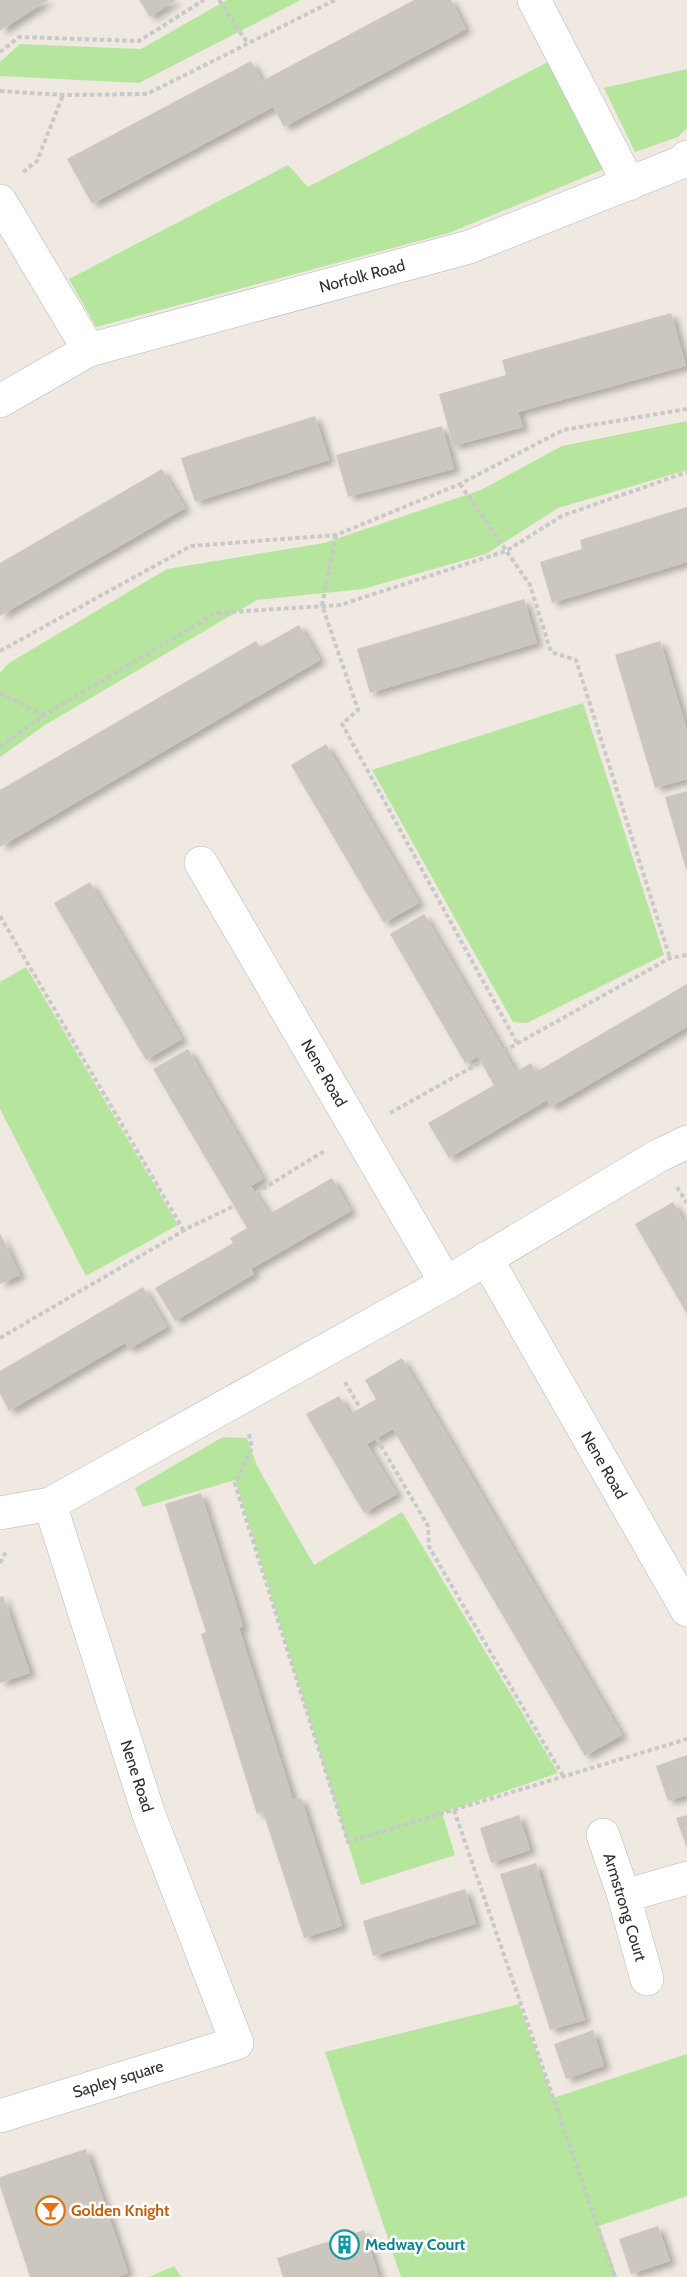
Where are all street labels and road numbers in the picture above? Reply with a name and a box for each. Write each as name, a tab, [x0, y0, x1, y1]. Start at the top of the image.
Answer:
street label: Norfolk Road	[317, 255, 407, 297]
street label: Nene Road	[297, 1036, 351, 1110]
street label: Nene Road	[577, 1428, 631, 1502]
street label: Nene Road	[116, 1738, 158, 1814]
street label: Armstrong Court	[599, 1850, 651, 1964]
street label: Sapley square	[70, 2056, 166, 2102]

